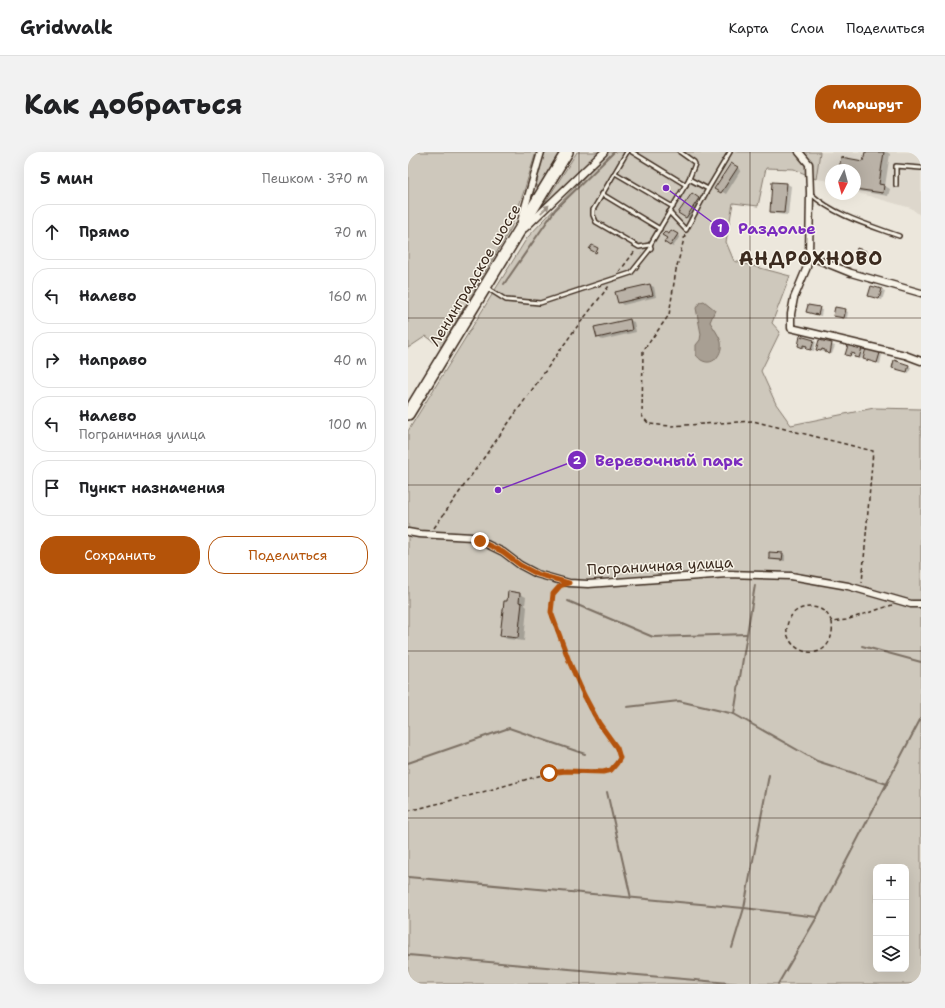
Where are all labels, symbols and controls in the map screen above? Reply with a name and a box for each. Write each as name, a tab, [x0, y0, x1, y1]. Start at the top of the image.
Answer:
text: Gridwalk	[20, 15, 113, 40]
text: Карта	[728, 19, 769, 37]
text: Слои	[791, 19, 824, 37]
text: Поделиться	[846, 19, 925, 37]
text: Как добраться	[24, 85, 243, 123]
button: Маршрут	[815, 85, 921, 123]
north arrow	[825, 164, 861, 200]
text: 5 мин	[40, 167, 93, 189]
text: Пешком · 370 m	[262, 170, 368, 187]
street label: Ленинградское шоссе	[425, 200, 525, 350]
one-way arrow	[540, 204, 550, 214]
callout: Раздолье	[710, 214, 824, 242]
text: Раздолье	[738, 218, 816, 239]
text: 1	[717, 220, 723, 236]
icon: ahead	[41, 221, 63, 243]
text: Прямо	[79, 222, 129, 242]
text: 70 m	[333, 224, 367, 241]
district label: АНДРОХНОВО	[739, 246, 883, 271]
icon: left	[41, 285, 63, 307]
text: Налево	[79, 286, 137, 306]
text: 160 m	[329, 288, 367, 305]
icon: right	[41, 349, 63, 371]
text: Направо	[79, 350, 147, 370]
text: 40 m	[333, 352, 367, 369]
text: Налево	[79, 406, 137, 426]
icon: left	[41, 413, 63, 435]
text: 100 m	[328, 416, 367, 433]
text: Пограничная улица	[79, 426, 206, 443]
callout: Веревочный парк	[567, 446, 751, 474]
text: Веревочный парк	[595, 450, 743, 471]
text: 2	[573, 452, 582, 468]
icon: arrive	[41, 477, 63, 499]
text: Пункт назначения	[79, 478, 225, 498]
route end	[471, 532, 489, 550]
button: Сохранить	[40, 536, 200, 574]
button: Поделиться	[208, 536, 368, 574]
street label: Пограничная улица	[587, 552, 734, 580]
route start	[540, 764, 558, 782]
map controls	[873, 864, 909, 972]
button: +	[873, 864, 909, 900]
button: −	[873, 900, 909, 936]
button: layers	[873, 936, 909, 972]

